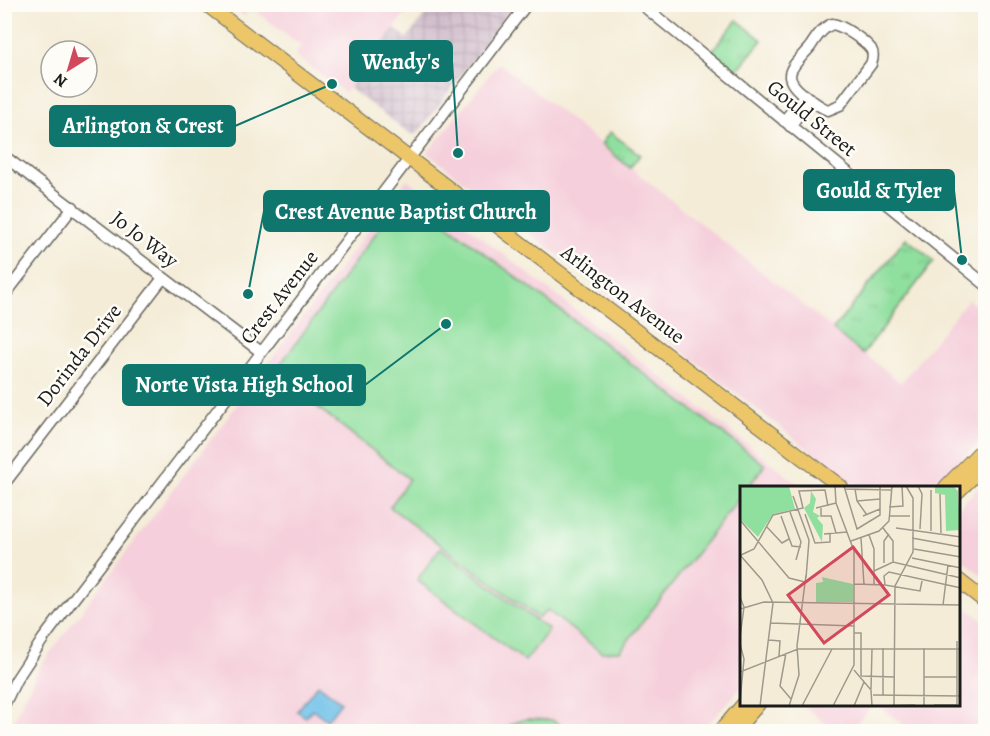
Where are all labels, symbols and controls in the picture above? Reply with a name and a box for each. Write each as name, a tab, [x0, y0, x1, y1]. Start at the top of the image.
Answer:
north arrow	[39, 39, 99, 99]
callout: Wendy's	[350, 41, 452, 81]
text: Wendy's	[361, 47, 440, 77]
text: N	[49, 68, 72, 92]
street label: Gould Street	[761, 73, 863, 163]
callout: Arlington & Crest	[50, 106, 235, 146]
text: Arlington & Crest	[62, 111, 224, 141]
callout: Gould & Tyler	[804, 170, 954, 210]
text: Gould & Tyler	[816, 176, 942, 206]
callout: Crest Avenue Baptist Church	[264, 191, 549, 231]
text: Crest Avenue Baptist Church	[275, 197, 537, 227]
street label: Jo Jo Way	[106, 204, 185, 274]
street label: Arlington Avenue	[554, 238, 691, 350]
street label: Crest Avenue	[233, 244, 325, 350]
street label: Dorinda Drive	[30, 298, 128, 412]
callout: Norte Vista High School	[123, 365, 365, 405]
text: Norte Vista High School	[135, 370, 353, 400]
inset map	[740, 486, 960, 706]

